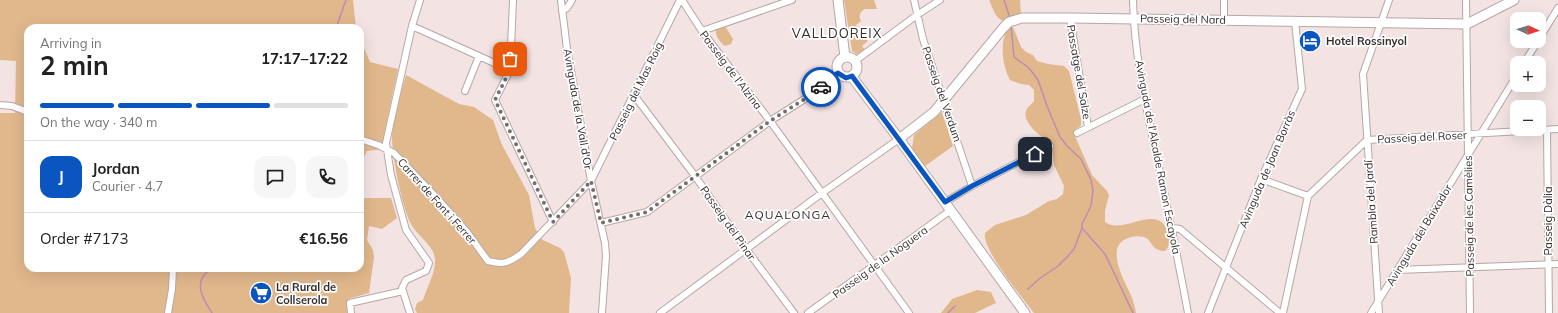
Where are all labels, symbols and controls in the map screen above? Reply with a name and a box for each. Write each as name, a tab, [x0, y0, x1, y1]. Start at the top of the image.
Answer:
street label: Passeig del Nard	[1140, 11, 1226, 27]
north arrow	[1510, 12, 1546, 48]
map controls	[1510, 12, 1546, 136]
street label: Passatge del Salze	[1064, 23, 1094, 121]
district label: VALLDOREIX	[792, 25, 882, 41]
street label: Passeig de l'Alzina	[697, 28, 765, 112]
hotel icon: Hotel Rossinyol	[1297, 28, 1323, 54]
place label: Hotel Rossinyol	[1326, 34, 1407, 48]
text: Arriving in	[40, 35, 102, 51]
street label: Passeig del Mas Roig	[606, 39, 666, 143]
pin	[493, 42, 527, 76]
street label: Passeig del Verdum	[919, 44, 965, 144]
street label: Avinguda de la Vall d'Or	[560, 47, 596, 171]
icon: bag	[499, 48, 521, 70]
text: 2 min	[40, 49, 109, 82]
text: 17:17–17:22	[261, 49, 348, 68]
button: +	[1510, 56, 1546, 92]
street label: Avinguda de l'Alcalde Ramon Escayola	[1132, 59, 1184, 255]
courier	[801, 67, 841, 107]
icon: car	[810, 76, 832, 98]
button: −	[1510, 100, 1546, 136]
street label: Avinguda de Joan Borràs	[1236, 108, 1298, 230]
text: On the way · 340 m	[40, 114, 157, 130]
street label: Passeig del Roser	[1377, 128, 1467, 146]
pin	[1018, 137, 1052, 171]
icon: home	[1024, 143, 1046, 165]
street label: Carrer de Font i Ferrer	[395, 155, 479, 247]
street label: Passeig de les Camèlies	[1461, 155, 1477, 277]
button: chat	[254, 156, 296, 198]
button: phone	[306, 156, 348, 198]
street label: Rambla del Jardí	[1361, 158, 1381, 244]
text: Jordan	[92, 159, 140, 178]
text: J	[58, 167, 64, 186]
text: Courier · 4.7	[92, 178, 163, 194]
street label: Avinguda del Baixador	[1383, 182, 1455, 288]
street label: Passeig del Pinar	[697, 183, 759, 263]
street label: Passeig Dàlia	[1541, 186, 1555, 256]
district label: AQUALONGA	[745, 207, 831, 222]
street label: Passeig de la Noguera	[830, 223, 930, 301]
text: Order #7173	[40, 229, 128, 248]
text: €16.56	[299, 229, 348, 248]
supermarket icon: La Rural de Collserola	[248, 280, 274, 306]
place label: La Rural de Collserola	[276, 280, 336, 307]

